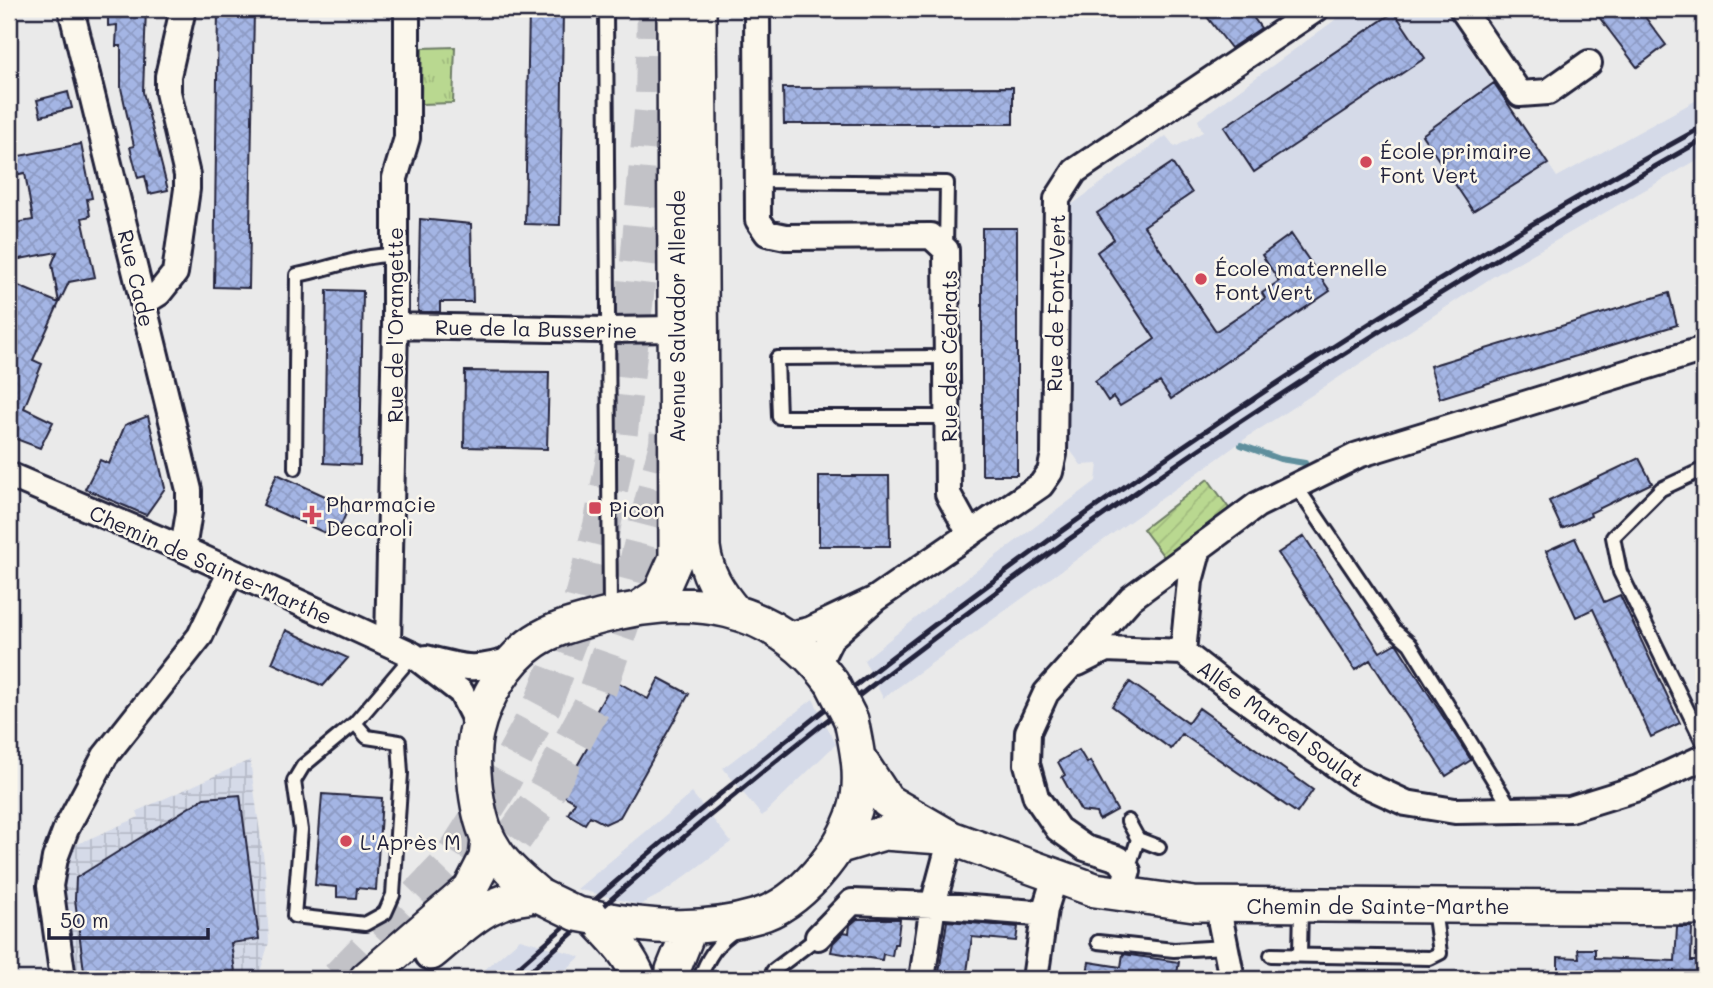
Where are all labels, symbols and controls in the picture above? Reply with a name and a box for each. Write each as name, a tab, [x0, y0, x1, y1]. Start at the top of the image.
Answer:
place label: École primaire Font Vert	[1380, 137, 1532, 188]
marker: École primaire Font Vert	[1358, 154, 1374, 170]
street label: Avenue Salvador Allende	[663, 190, 690, 442]
street label: Rue de Font-Vert	[1040, 214, 1070, 392]
street label: Rue Cade	[113, 227, 161, 329]
street label: Rue de l'Orangette	[381, 227, 408, 423]
place label: École maternelle Font Vert	[1215, 254, 1388, 305]
street label: Rue des Cédrats	[935, 270, 962, 442]
marker: École maternelle Font Vert	[1193, 271, 1209, 287]
street label: Rue de la Busserine	[435, 313, 637, 343]
place label: Pharmacie Decaroli	[326, 490, 436, 541]
place label: Picon	[609, 495, 665, 522]
street label: Chemin de Sainte-Marthe	[85, 498, 337, 630]
marker: Picon	[587, 500, 603, 516]
marker: Pharmacie Decaroli	[304, 507, 320, 523]
street label: Allée Marcel Soulat	[1193, 654, 1369, 792]
place label: L'Après M	[360, 828, 461, 855]
marker: L'Après M	[338, 833, 354, 849]
street label: Chemin de Sainte-Marthe	[1247, 892, 1509, 919]
scale bar	[49, 897, 208, 941]
text: 50 m	[60, 906, 109, 933]

